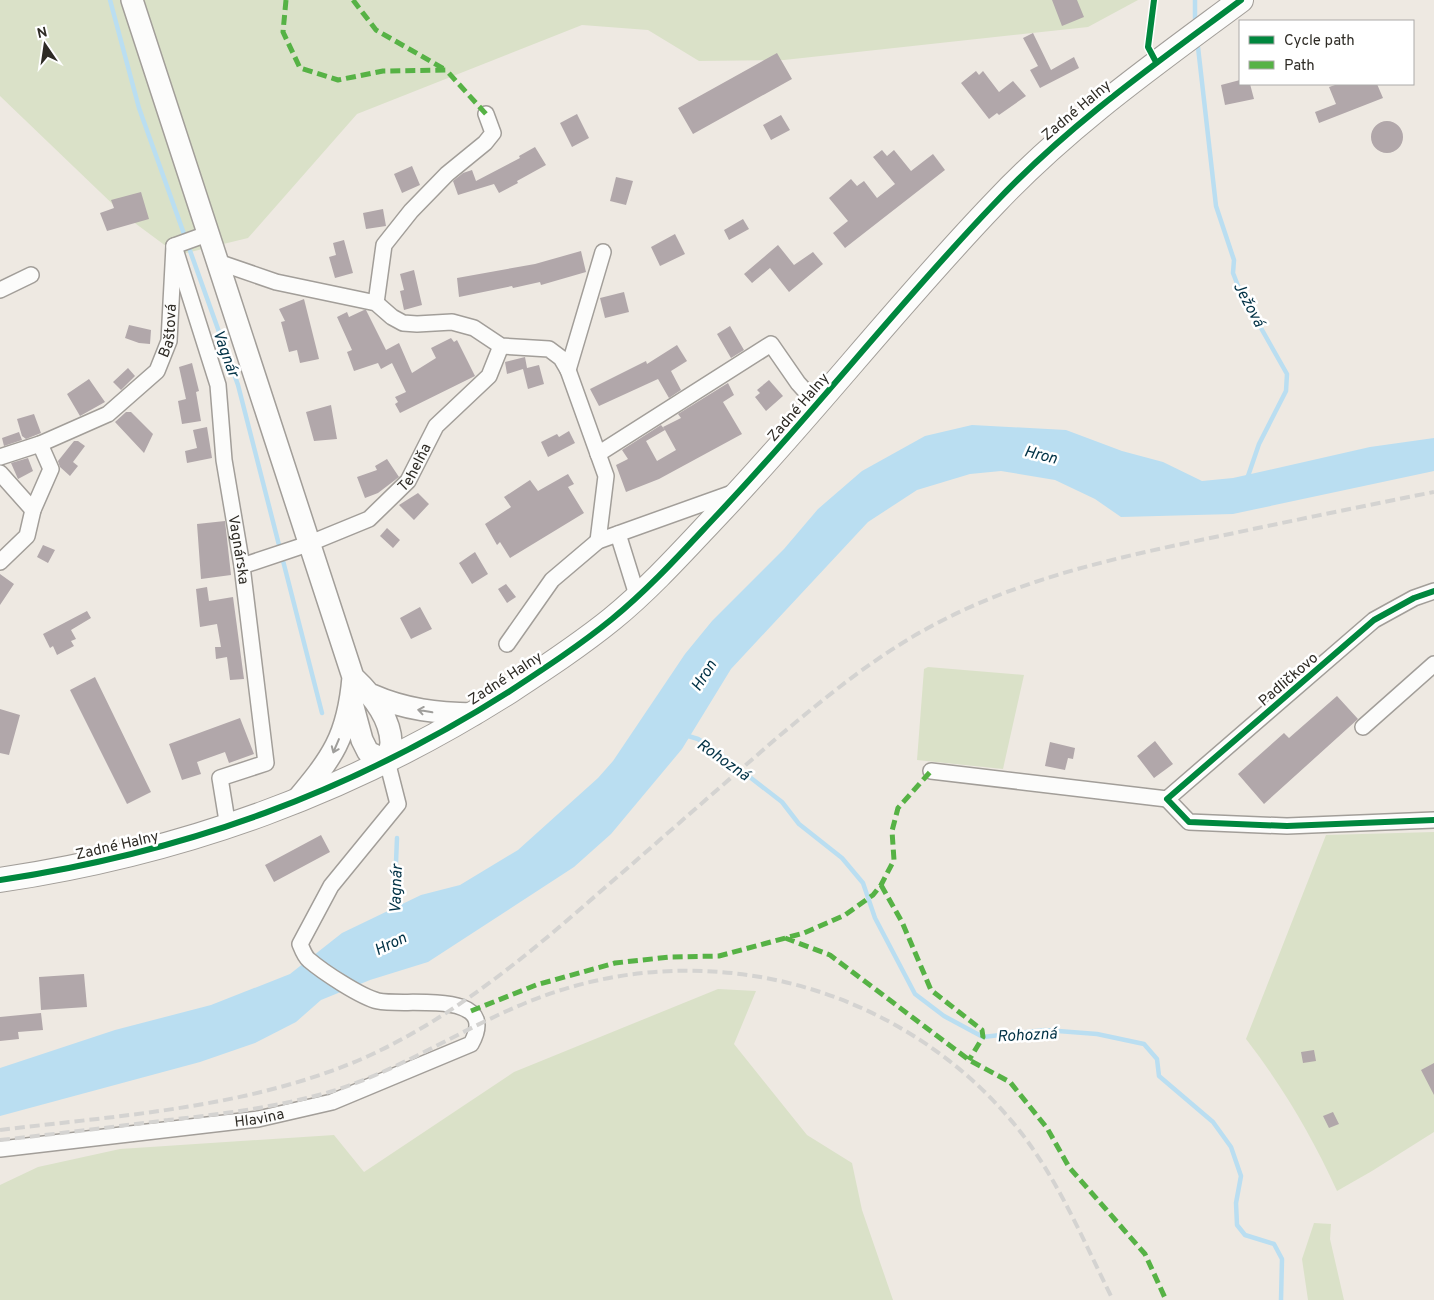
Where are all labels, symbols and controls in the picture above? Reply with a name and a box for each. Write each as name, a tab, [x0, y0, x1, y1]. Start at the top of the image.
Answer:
north arrow	[20, 20, 70, 70]
legend	[1239, 20, 1414, 85]
text: N	[36, 24, 49, 43]
text: Cycle path	[1284, 32, 1355, 51]
text: Path	[1284, 57, 1315, 76]
street label: Zadné Halny	[1038, 77, 1116, 146]
water label: Ježová	[1228, 279, 1269, 332]
street label: Baštová	[155, 303, 182, 361]
water label: Vagnár	[207, 327, 244, 382]
street label: Zadné Halny	[764, 370, 834, 446]
street label: Tehelňa	[394, 441, 437, 497]
water label: Hron	[1022, 442, 1059, 470]
street label: Vagnárska	[223, 514, 252, 586]
street label: Zadné Halny	[465, 648, 547, 710]
street label: Padličkovo	[1255, 649, 1323, 711]
water label: Hron	[687, 656, 722, 696]
one-way arrow	[417, 706, 433, 716]
water label: Rohozná	[693, 735, 755, 787]
one-way arrow	[331, 738, 341, 753]
street label: Zadné Halny	[74, 828, 161, 865]
water label: Vagnár	[386, 862, 408, 914]
water label: Hron	[371, 928, 411, 961]
water label: Rohozná	[997, 1024, 1059, 1048]
street label: Hlavina	[233, 1105, 286, 1133]

